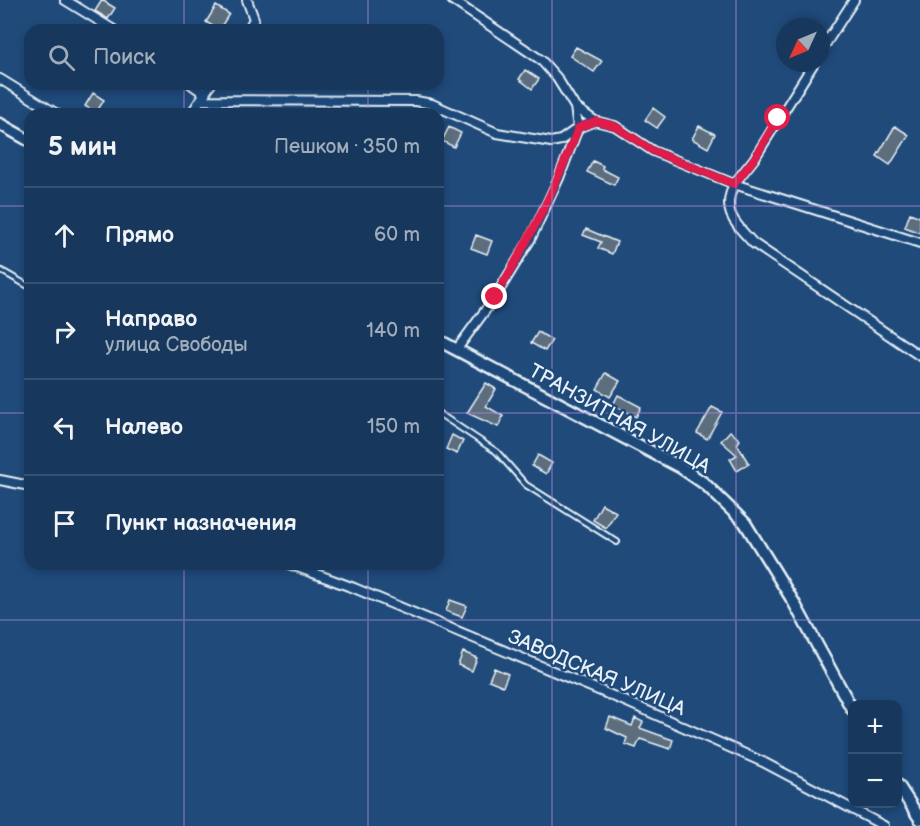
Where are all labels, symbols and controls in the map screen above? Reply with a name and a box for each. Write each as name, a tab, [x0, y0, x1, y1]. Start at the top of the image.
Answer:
north arrow	[776, 18, 830, 72]
search box	[24, 24, 444, 90]
icon: search	[45, 41, 78, 74]
text: Поиск	[93, 44, 156, 71]
route start	[764, 104, 790, 130]
text: 5 мин	[48, 132, 117, 163]
text: Пешком · 350 m	[274, 135, 420, 159]
icon: ahead	[48, 219, 81, 252]
text: Прямо	[105, 222, 174, 249]
text: 60 m	[374, 223, 420, 247]
route end	[481, 283, 507, 309]
text: Направо	[105, 306, 197, 333]
icon: right	[48, 315, 81, 348]
text: 140 m	[366, 319, 420, 343]
text: улица Свободы	[105, 333, 248, 357]
street label: ТРАНЗИТНАЯ УЛИЦА	[525, 359, 715, 479]
icon: left	[48, 411, 81, 444]
text: Налево	[105, 414, 183, 441]
text: 150 m	[367, 415, 420, 439]
icon: arrive	[48, 507, 81, 540]
text: Пункт назначения	[105, 510, 297, 537]
street label: ЗАВОДСКАЯ УЛИЦА	[504, 625, 690, 721]
map controls	[848, 700, 902, 808]
button: +	[848, 700, 902, 754]
button: −	[848, 754, 902, 808]

